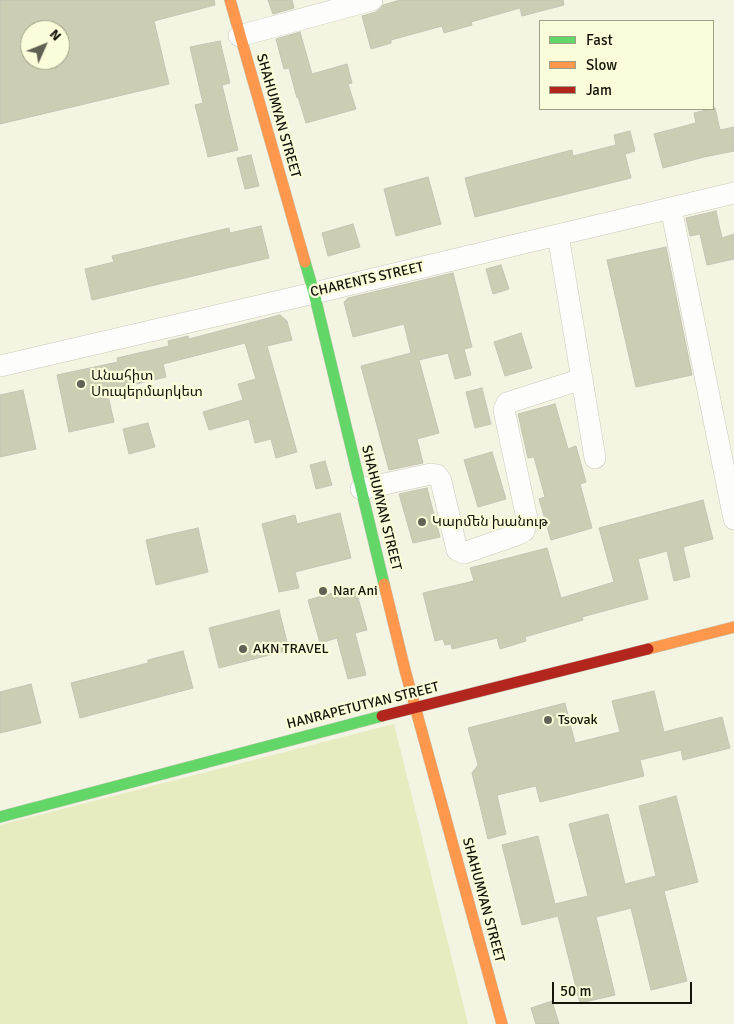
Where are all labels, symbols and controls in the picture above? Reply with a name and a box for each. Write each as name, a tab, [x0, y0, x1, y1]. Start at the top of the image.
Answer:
north arrow	[20, 20, 70, 70]
legend	[539, 20, 714, 110]
text: N	[46, 26, 65, 44]
text: Fast	[586, 31, 613, 49]
street label: SHAHUMYAN STREET	[252, 52, 304, 180]
text: Slow	[586, 56, 617, 74]
text: Jam	[586, 81, 612, 99]
street label: CHARENTS STREET	[309, 259, 425, 301]
place label: Անահիտ Սուպերմարկետ	[91, 368, 203, 401]
marker: Անահիտ Սուպերմարկետ	[75, 378, 87, 390]
street label: SHAHUMYAN STREET	[357, 444, 405, 572]
place label: Կարմեն խանութ	[432, 514, 548, 530]
marker: Կարմեն խանութ	[416, 516, 428, 528]
place label: Nar Ani	[333, 583, 378, 599]
marker: Nar Ani	[317, 585, 329, 597]
place label: AKN TRAVEL	[253, 641, 329, 657]
marker: AKN TRAVEL	[237, 643, 249, 655]
street label: HANRAPETUTYAN STREET	[285, 679, 441, 733]
place label: Tsovak	[558, 712, 598, 728]
marker: Tsovak	[542, 714, 554, 726]
street label: SHAHUMYAN STREET	[458, 836, 508, 964]
scale bar	[554, 972, 694, 1004]
text: 50 m	[560, 982, 591, 1000]

